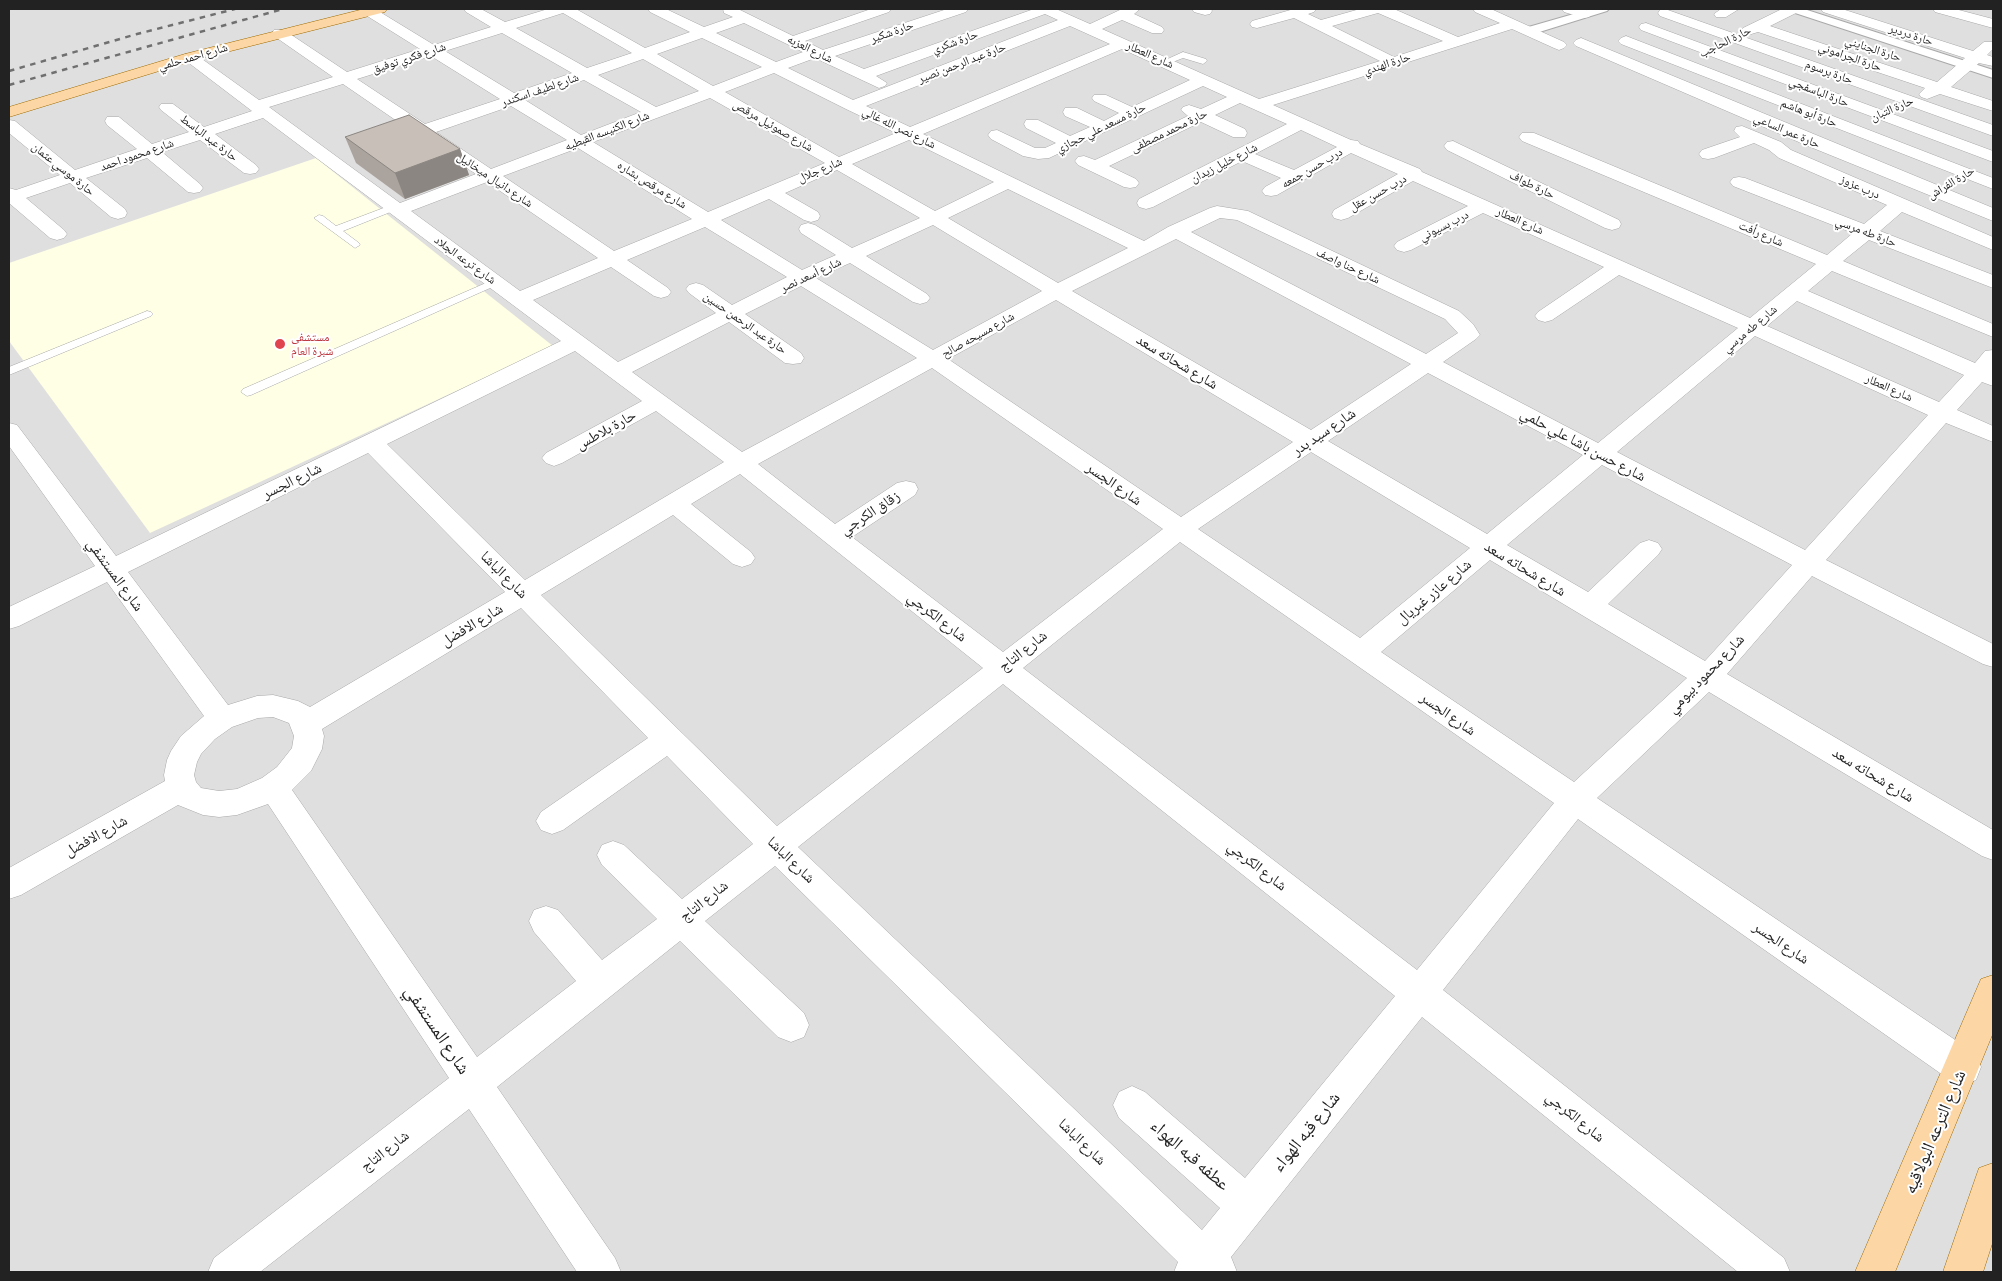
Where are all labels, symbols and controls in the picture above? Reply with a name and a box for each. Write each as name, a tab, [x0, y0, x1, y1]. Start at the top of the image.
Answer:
street label: حارة شكير	[869, 18, 915, 46]
street label: حارة دردير	[1887, 21, 1935, 49]
street label: حارة الحاجب	[1697, 23, 1753, 61]
street label: حارة شكري	[930, 27, 980, 57]
street label: شارع العزبه	[785, 32, 835, 66]
street label: حارة الجنايني	[1843, 33, 1903, 65]
street label: شارع العطار	[1124, 38, 1176, 72]
street label: شارع فكري توفيق	[370, 39, 448, 77]
street label: حارة الجراموني	[1816, 39, 1884, 75]
street label: شارع احمد حلمي	[157, 40, 229, 74]
street label: حارة عبد الرحمن نصير	[916, 40, 1008, 86]
street label: حارة الهندي	[1362, 50, 1412, 78]
street label: حارة برسوم	[1803, 57, 1855, 87]
street label: شارع لطيف اسكندر	[499, 70, 581, 110]
street label: حارة الباسفجي	[1787, 74, 1851, 110]
street label: حارة التبان	[1868, 93, 1916, 125]
street label: حارة أبو هاشم	[1779, 96, 1839, 130]
street label: شارع صموئيل مرقص	[730, 97, 816, 155]
street label: حارة مسعد علي حجازي	[1054, 100, 1148, 156]
street label: شارع نصر الله غالي	[860, 104, 938, 152]
street label: حارة محمد مصطفى	[1128, 106, 1210, 156]
street label: شارع الكنيسه القبطيه	[563, 108, 651, 154]
street label: حارة عمر الساعي	[1752, 111, 1822, 151]
street label: حارة عبد الباسط	[177, 112, 241, 164]
street label: شارع محمود احمد	[98, 136, 176, 174]
street label: حارة موسي عثمان	[29, 139, 97, 199]
street label: شارع خليل زيدان	[1188, 140, 1260, 186]
street label: درب حسن جمعه	[1279, 145, 1345, 191]
street label: شارع دانيال ميخائيل	[455, 149, 535, 211]
street label: شارع جلال	[796, 154, 844, 186]
street label: شارع مرقص بشاره	[615, 158, 689, 212]
street label: حارة الفراش	[1925, 163, 1977, 203]
street label: حارة طواف	[1507, 168, 1557, 202]
street label: درب حسن عقل	[1347, 171, 1409, 215]
street label: درب عزوز	[1838, 172, 1882, 202]
street label: شارع العطار	[1494, 204, 1546, 238]
street label: درب بسيوني	[1417, 207, 1471, 245]
street label: حارة طه مرسي	[1834, 214, 1898, 250]
street label: شارع رأفت	[1736, 218, 1786, 250]
street label: شارع ترعه الجلاد	[431, 233, 499, 287]
street label: شارع حنا واصف	[1314, 245, 1382, 287]
street label: شارع أسعد نصر	[778, 255, 844, 295]
street label: حارة عبد الرحمن حسين	[701, 289, 789, 357]
street label: شارع طه مرسي	[1720, 302, 1780, 356]
street label: شارع مسيحه صالح	[939, 309, 1017, 361]
place label: مستشفى شبرة العام	[291, 330, 333, 358]
street label: شارع شحاته سعد	[1133, 331, 1221, 393]
marker: مستشفى شبرة العام	[273, 337, 287, 351]
street label: شارع العطار	[1863, 371, 1915, 405]
street label: شارع سيد بدر	[1289, 404, 1359, 460]
street label: شارع حسن باشا علي حلمي	[1517, 404, 1649, 486]
street label: حارة بلاطس	[573, 406, 639, 454]
street label: شارع الجسر	[1083, 458, 1145, 510]
street label: شارع الجسر	[259, 459, 325, 503]
street label: زقاق الكرجي	[837, 487, 903, 539]
street label: شارع المستشفي	[83, 535, 147, 615]
street label: شارع شحاته سعد	[1481, 538, 1569, 600]
street label: شارع الباشا	[477, 548, 531, 602]
street label: شارع عازر غبريال	[1393, 555, 1475, 629]
street label: شارع الكرجي	[904, 588, 970, 646]
street label: شارع الافضل	[438, 599, 506, 651]
street label: شارع التاج	[995, 627, 1051, 675]
street label: شارع محمود بيومي	[1664, 631, 1748, 717]
street label: شارع الجسر	[1417, 688, 1479, 740]
street label: شارع شحاته سعد	[1829, 744, 1917, 806]
street label: شارع الافضل	[61, 811, 131, 861]
street label: شارع الباشا	[763, 833, 819, 887]
street label: شارع الكرجي	[1224, 837, 1290, 895]
street label: شارع التاج	[676, 877, 732, 925]
street label: شارع الجسر	[1750, 918, 1812, 968]
street label: شارع المستشفي	[399, 982, 475, 1078]
street label: شارع الترعه البولاقيه	[1899, 1067, 1971, 1197]
street label: شارع قبه الهواء	[1267, 1088, 1345, 1176]
street label: شارع الكرجي	[1542, 1088, 1608, 1146]
street label: شارع الباشا	[1054, 1115, 1110, 1169]
street label: عطفه قبه الهواء	[1146, 1115, 1234, 1195]
street label: شارع التاج	[357, 1127, 413, 1175]

